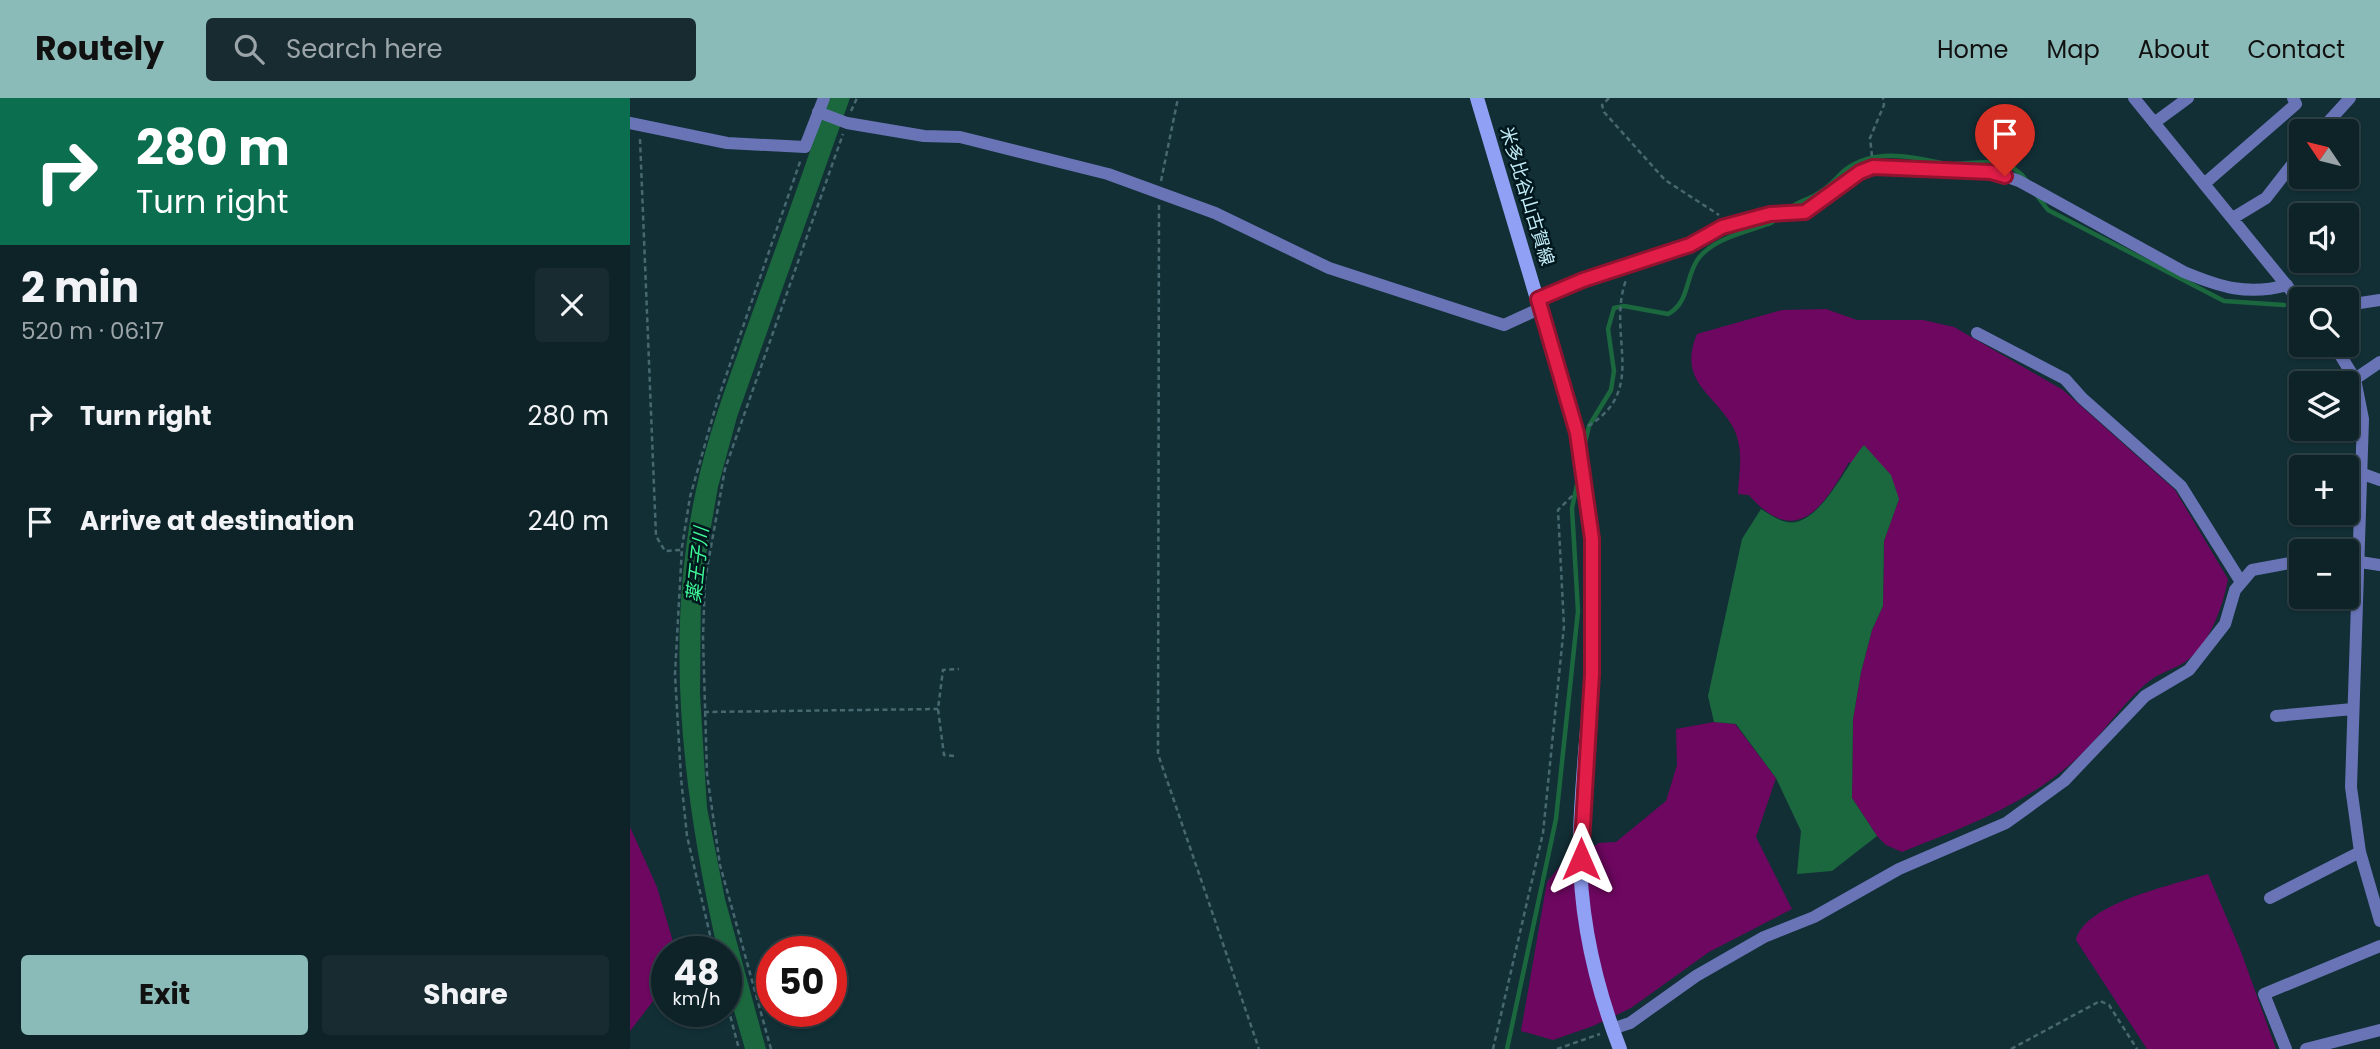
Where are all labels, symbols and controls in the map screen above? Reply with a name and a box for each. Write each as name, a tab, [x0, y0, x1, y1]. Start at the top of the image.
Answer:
search box	[206, 18, 696, 81]
text: Routely	[35, 25, 164, 72]
icon: search	[230, 30, 268, 68]
text: Search here	[286, 31, 443, 67]
text: Home	[1937, 33, 2009, 66]
text: Map	[2047, 33, 2100, 66]
text: About	[2138, 33, 2209, 66]
text: Contact	[2247, 33, 2345, 66]
pin	[1975, 104, 2035, 176]
text: 280 m	[136, 114, 290, 182]
icon: arrive	[1986, 115, 2024, 153]
north arrow	[2289, 119, 2359, 189]
map controls	[2289, 119, 2359, 609]
street label: 米多比谷山古賀線	[1494, 123, 1560, 268]
icon: right	[21, 126, 112, 217]
text: Turn right	[136, 179, 288, 224]
button: sound	[2289, 203, 2359, 273]
text: 2 min	[21, 258, 139, 317]
button: close	[535, 268, 609, 342]
button: search	[2289, 287, 2359, 357]
text: 520 m · 06:17	[21, 315, 164, 347]
button: layers	[2289, 371, 2359, 441]
icon: right	[21, 398, 59, 436]
text: Turn right	[80, 398, 212, 434]
text: 280 m	[528, 398, 609, 434]
button: +	[2289, 455, 2359, 525]
icon: arrive	[21, 503, 59, 541]
text: Arrive at destination	[80, 503, 355, 539]
text: 240 m	[528, 503, 609, 539]
water label: 薬王子川	[680, 524, 715, 604]
button: −	[2289, 539, 2359, 609]
position arrow	[1544, 822, 1618, 896]
speed limit sign: 50	[756, 936, 847, 1027]
text: 48	[673, 948, 720, 997]
button: Exit	[21, 955, 308, 1035]
button: Share	[322, 955, 609, 1035]
text: km/h	[673, 986, 720, 1011]

